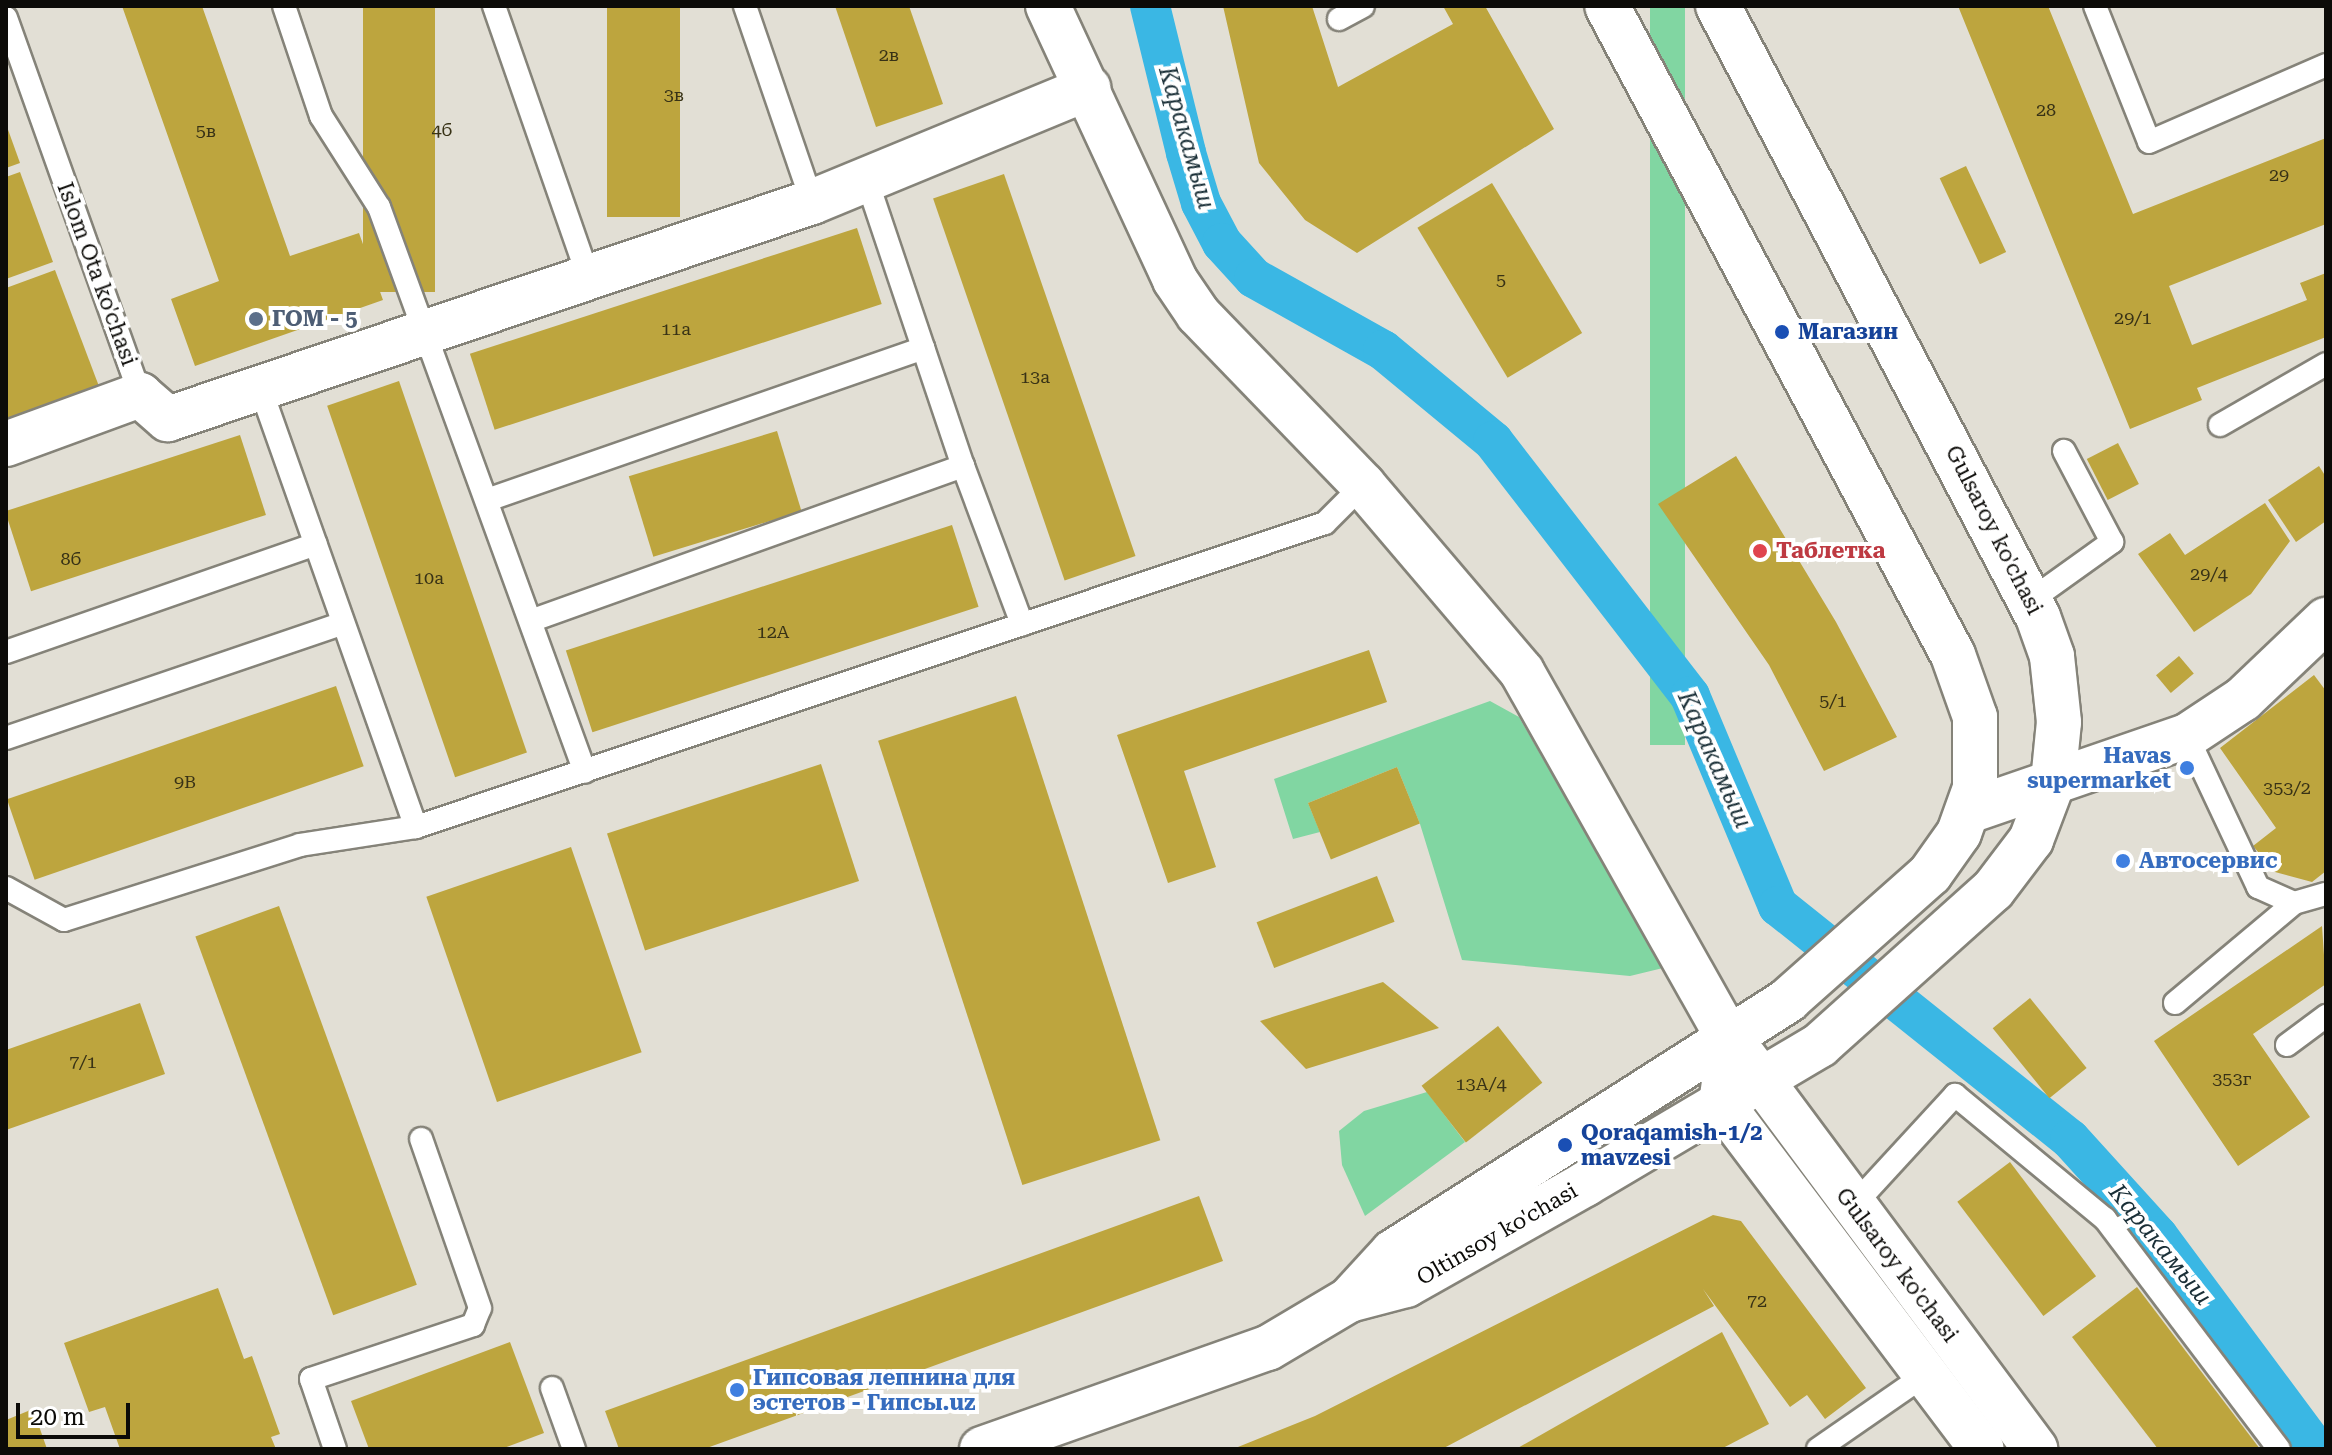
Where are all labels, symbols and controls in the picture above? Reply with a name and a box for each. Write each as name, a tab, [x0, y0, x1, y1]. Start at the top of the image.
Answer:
house number: 2в	[879, 44, 899, 66]
water label: Каракамыш	[1152, 63, 1220, 213]
house number: 3в	[664, 84, 684, 106]
house number: 28	[2036, 99, 2056, 121]
house number: 4б	[431, 119, 453, 141]
house number: 5в	[196, 120, 216, 142]
house number: 29	[2269, 164, 2289, 186]
street label: Islom Ota ko'chasi	[52, 179, 142, 369]
house number: 5	[1496, 269, 1506, 291]
place label: ГОМ - 5	[272, 306, 358, 332]
house number: 29/1	[2114, 307, 2152, 329]
marker: ГОМ - 5	[247, 310, 265, 328]
house number: 11а	[661, 318, 691, 340]
place label: Магазин	[1798, 319, 1898, 345]
marker: Магазин	[1773, 323, 1791, 341]
house number: 13а	[1020, 366, 1050, 388]
street label: Gulsaroy ko'chasi	[1940, 441, 2048, 619]
place label: Таблетка	[1776, 538, 1885, 564]
marker: Таблетка	[1751, 542, 1769, 560]
house number: 8б	[60, 548, 82, 570]
house number: 29/4	[2190, 563, 2228, 585]
house number: 10а	[414, 567, 444, 589]
house number: 12А	[757, 621, 789, 643]
water label: Каракамыш	[1671, 687, 1757, 833]
house number: 5/1	[1819, 690, 1847, 712]
place label: Havas supermarket	[2027, 742, 2171, 794]
marker: Havas supermarket	[2178, 759, 2196, 777]
house number: 9В	[174, 771, 196, 793]
house number: 353/2	[2263, 777, 2311, 799]
place label: Автосервис	[2139, 848, 2278, 874]
marker: Автосервис	[2114, 852, 2132, 870]
house number: 7/1	[69, 1051, 97, 1073]
house number: 353г	[2212, 1068, 2252, 1090]
house number: 13A/4	[1455, 1073, 1507, 1095]
place label: Qoraqamish-1/2 mavzesi	[1581, 1119, 1763, 1170]
marker: Qoraqamish-1/2 mavzesi	[1556, 1136, 1574, 1154]
street label: Oltinsoy ko'chasi	[1412, 1177, 1582, 1291]
water label: Каракамыш	[2103, 1179, 2217, 1311]
street label: Gulsaroy ko'chasi	[1830, 1183, 1964, 1347]
house number: 72	[1747, 1290, 1767, 1312]
place label: Гипсовая лепнина для эстетов - Гипсы.uz	[753, 1364, 1015, 1416]
marker: Гипсовая лепнина для эстетов - Гипсы.uz	[728, 1381, 746, 1399]
scale bar	[20, 1387, 134, 1437]
text: 20 m	[30, 1403, 85, 1431]

